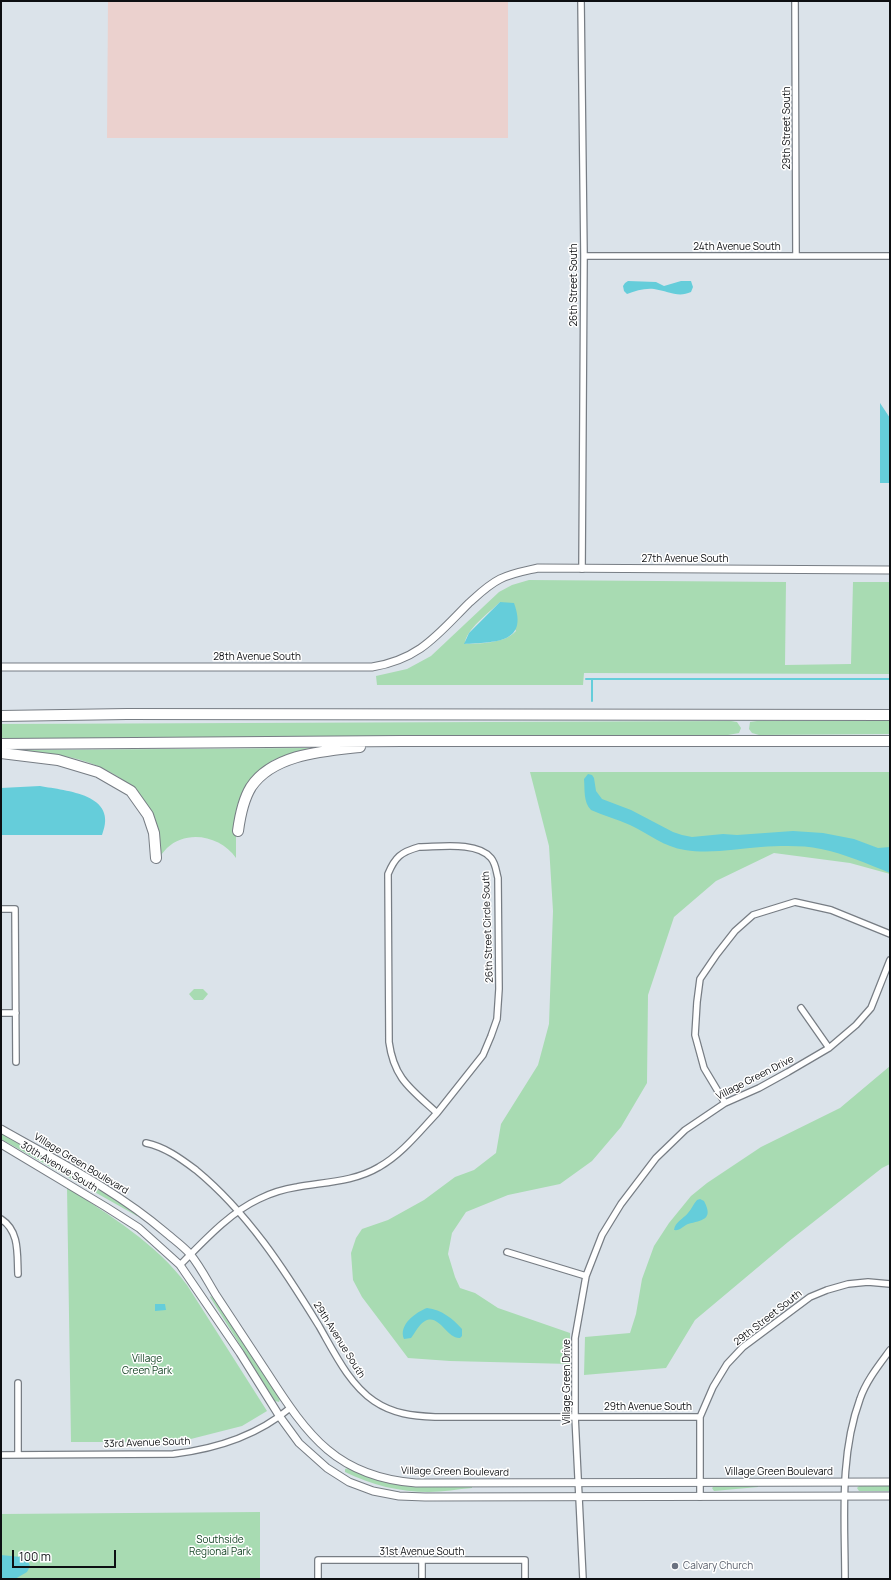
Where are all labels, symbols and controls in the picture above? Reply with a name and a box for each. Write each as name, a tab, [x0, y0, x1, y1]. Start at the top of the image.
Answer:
street label: 29th Street South	[781, 86, 793, 170]
street label: 24th Avenue South	[693, 241, 781, 253]
street label: 26th Street South	[568, 243, 580, 327]
street label: 27th Avenue South	[642, 553, 728, 565]
street label: 28th Avenue South	[213, 651, 301, 663]
street label: 26th Street Circle South	[480, 871, 496, 983]
street label: Village Green Drive	[714, 1053, 796, 1103]
street label: Village Green Boulevard	[32, 1131, 130, 1197]
street label: 30th Avenue South	[18, 1139, 100, 1195]
street label: 29th Street South	[732, 1288, 804, 1348]
street label: 29th Avenue South	[311, 1299, 367, 1381]
street label: Village Green Drive	[561, 1339, 573, 1425]
park label: Village Green Park	[122, 1353, 172, 1376]
street label: 29th Avenue South	[604, 1401, 692, 1413]
street label: 33rd Avenue South	[103, 1435, 191, 1451]
street label: Village Green Boulevard	[401, 1465, 509, 1479]
street label: Village Green Boulevard	[725, 1466, 833, 1478]
park label: Southside Regional Park	[189, 1534, 251, 1558]
scale bar	[14, 1542, 118, 1568]
street label: 31st Avenue South	[380, 1546, 464, 1558]
text: 100 m	[19, 1548, 51, 1565]
place label: Calvary Church	[683, 1560, 753, 1572]
marker: Calvary Church	[670, 1561, 680, 1571]

